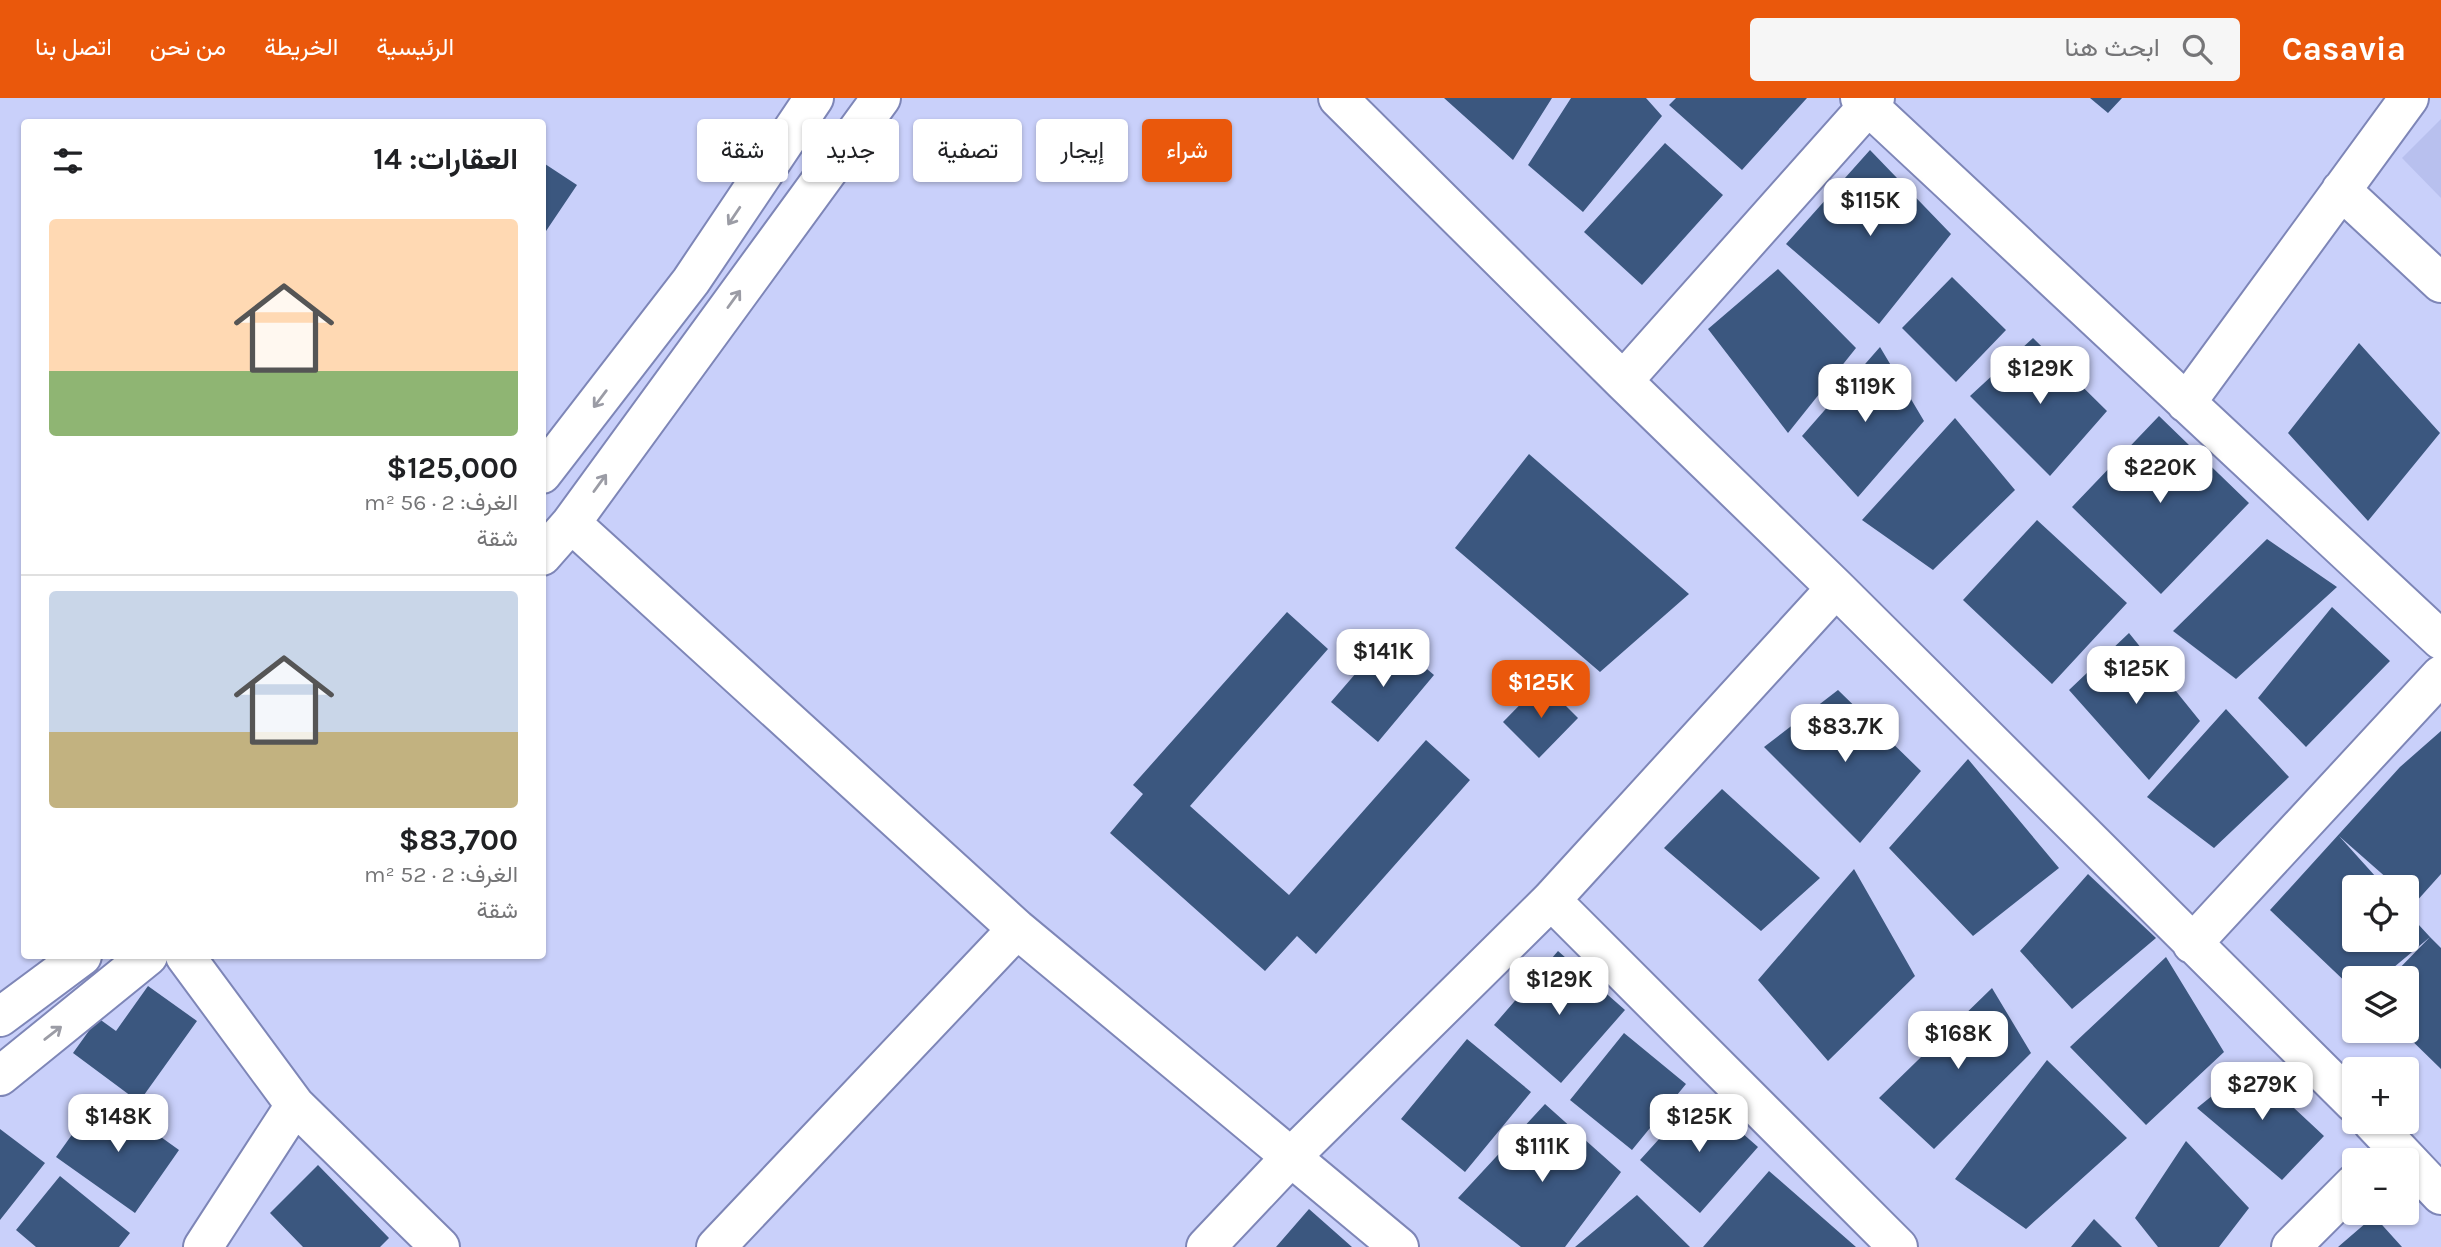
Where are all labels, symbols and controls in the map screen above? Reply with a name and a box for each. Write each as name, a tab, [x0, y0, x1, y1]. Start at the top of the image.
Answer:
search box	[1750, 18, 2240, 81]
icon: search	[2178, 30, 2216, 68]
text: Casavia	[2282, 30, 2406, 68]
text: ابحث هنا	[2064, 32, 2160, 63]
text: اتصل بنا	[35, 33, 112, 61]
text: من نحن	[150, 33, 226, 61]
text: الخريطة	[264, 33, 338, 61]
text: الرئيسية	[376, 33, 454, 61]
chip: شقة	[697, 119, 788, 182]
chip: جديد	[802, 119, 899, 182]
chip: تصفية	[913, 119, 1022, 182]
chip: إيجار	[1036, 119, 1128, 182]
chip: شراء	[1142, 119, 1232, 182]
text: العقارات: 14	[373, 141, 518, 177]
icon: filters	[49, 142, 87, 180]
pin: $115K	[1821, 178, 1919, 238]
text: $115K	[1840, 187, 1900, 214]
one-way arrow	[727, 205, 741, 225]
icon: home	[221, 265, 347, 391]
one-way arrow	[727, 291, 742, 309]
pin: $129K	[1991, 346, 2089, 406]
text: $129K	[2006, 355, 2074, 382]
pin: $119K	[1816, 364, 1914, 424]
text: $119K	[1834, 373, 1896, 400]
one-way arrow	[593, 389, 608, 408]
pin: $220K	[2111, 446, 2209, 505]
text: $125,000	[387, 450, 518, 486]
text: $220K	[2123, 454, 2197, 481]
one-way arrow	[593, 474, 607, 493]
text: الغرف: 2 · 56 m²	[364, 489, 518, 516]
text: شقة	[476, 525, 518, 552]
pin: $141K	[1334, 630, 1432, 689]
icon: home	[221, 637, 347, 763]
text: $141K	[1353, 638, 1413, 665]
pin: $125K	[2087, 646, 2185, 706]
text: $125K	[2103, 655, 2169, 682]
pin: $125K	[1492, 660, 1590, 720]
text: $125K	[1508, 669, 1574, 696]
pin: $83.7K	[1788, 704, 1902, 764]
text: $83.7K	[1807, 713, 1883, 740]
text: $83,700	[399, 822, 518, 858]
text: الغرف: 2 · 52 m²	[364, 861, 518, 888]
map controls	[2342, 875, 2419, 1225]
button: locate	[2342, 875, 2419, 952]
text: شقة	[476, 897, 518, 924]
pin: $129K	[1510, 958, 1608, 1017]
text: $129K	[1525, 966, 1593, 993]
button: layers	[2342, 966, 2419, 1043]
pin: $168K	[1909, 1012, 2007, 1071]
text: $168K	[1924, 1020, 1992, 1047]
one-way arrow	[44, 1026, 62, 1041]
button: +	[2342, 1057, 2419, 1134]
pin: $279K	[2213, 1062, 2311, 1122]
text: $279K	[2227, 1071, 2297, 1098]
pin: $148K	[69, 1094, 167, 1154]
pin: $125K	[1650, 1094, 1748, 1154]
text: $148K	[84, 1103, 152, 1130]
text: $125K	[1666, 1103, 1732, 1130]
pin: $111K	[1493, 1124, 1591, 1184]
text: $111K	[1514, 1133, 1570, 1160]
button: −	[2342, 1148, 2419, 1225]

